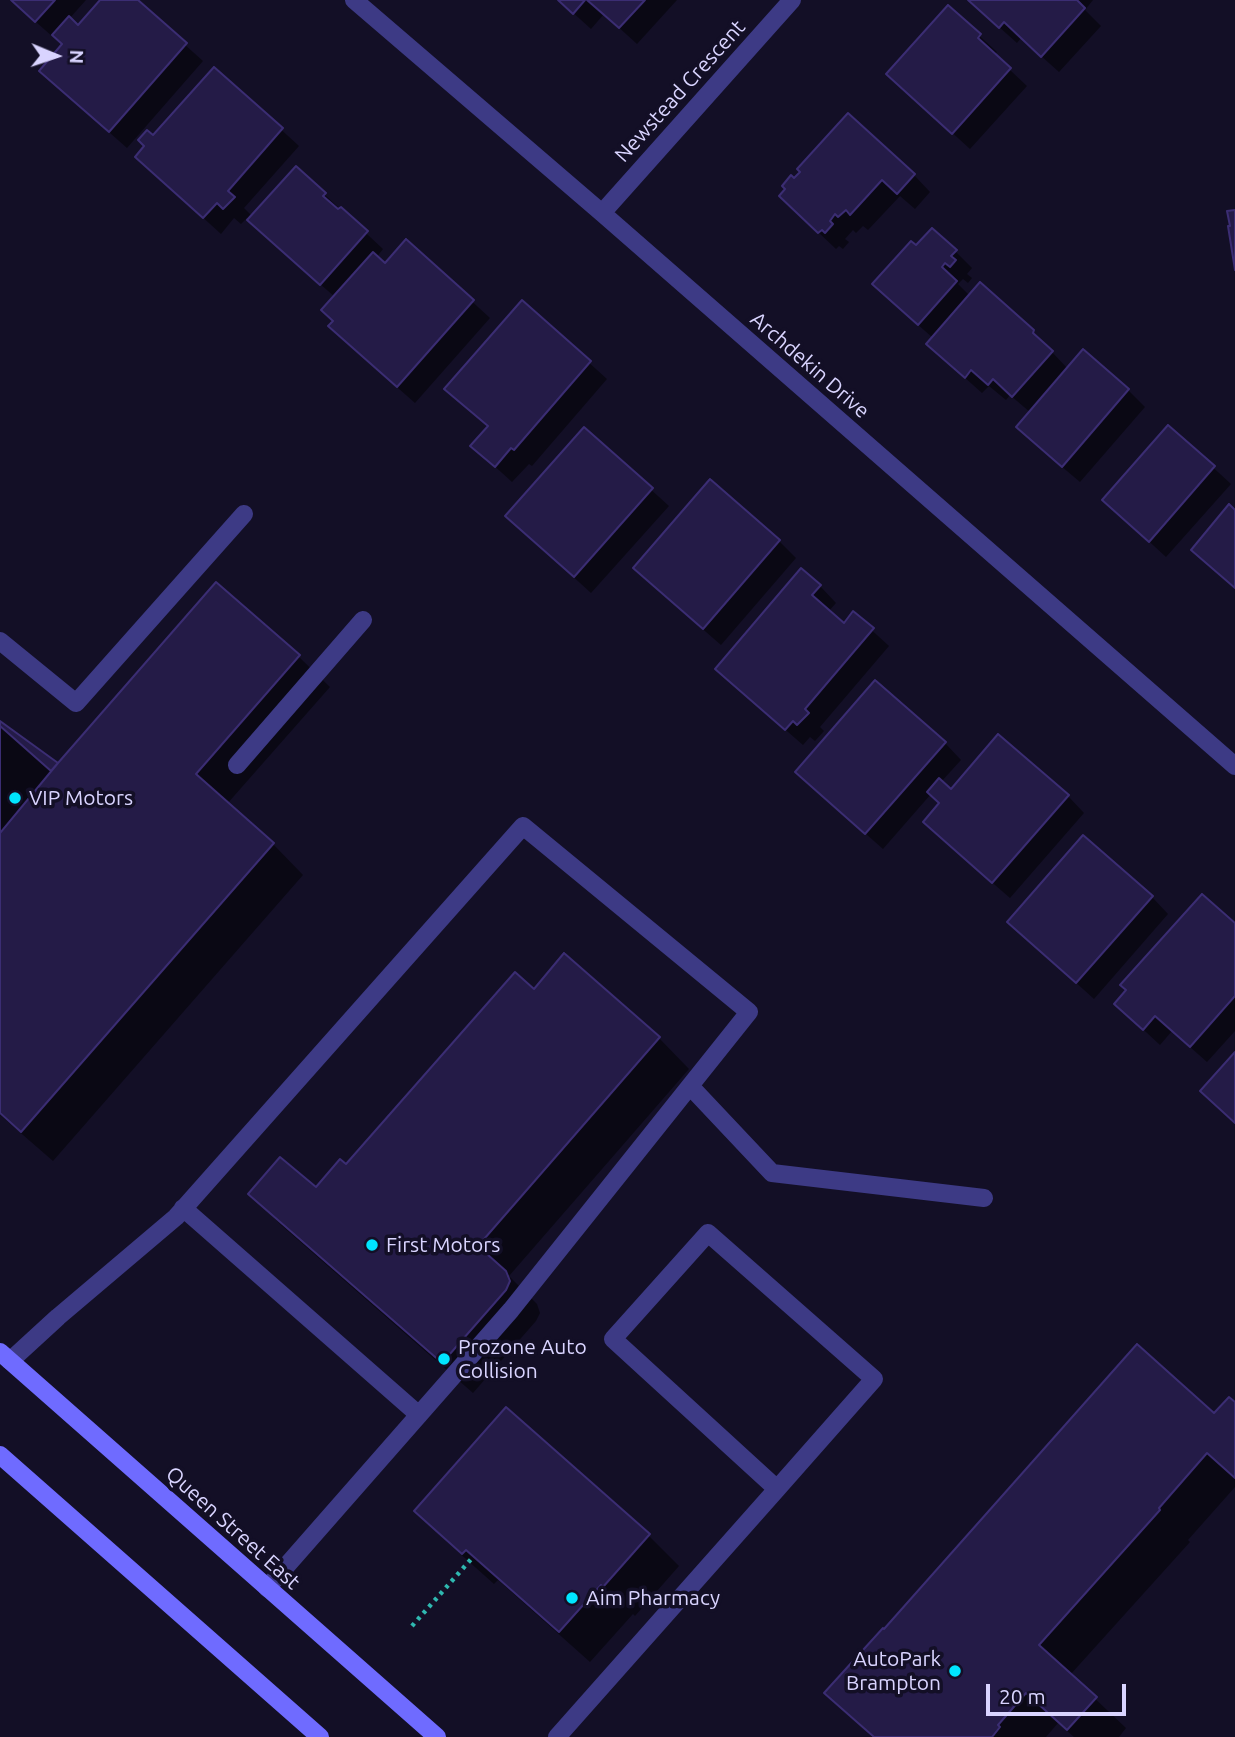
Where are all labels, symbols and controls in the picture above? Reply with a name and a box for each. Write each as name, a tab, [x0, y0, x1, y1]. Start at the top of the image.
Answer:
street label: Newstead Crescent	[609, 15, 751, 167]
north arrow	[21, 21, 91, 91]
text: N	[66, 49, 88, 64]
street label: Archdekin Drive	[745, 306, 875, 424]
place label: VIP Motors	[29, 785, 133, 811]
marker: VIP Motors	[7, 790, 23, 806]
place label: First Motors	[386, 1232, 500, 1258]
marker: First Motors	[364, 1237, 380, 1253]
place label: Prozone Auto Collision	[458, 1334, 587, 1384]
marker: Prozone Auto Collision	[436, 1351, 452, 1367]
street label: Queen Street East	[161, 1461, 305, 1595]
place label: Aim Pharmacy	[586, 1585, 720, 1611]
marker: Aim Pharmacy	[564, 1590, 580, 1606]
place label: AutoPark Brampton	[846, 1646, 941, 1696]
marker: AutoPark Brampton	[947, 1663, 963, 1679]
scale bar	[990, 1670, 1130, 1714]
text: 20 m	[999, 1684, 1046, 1708]

